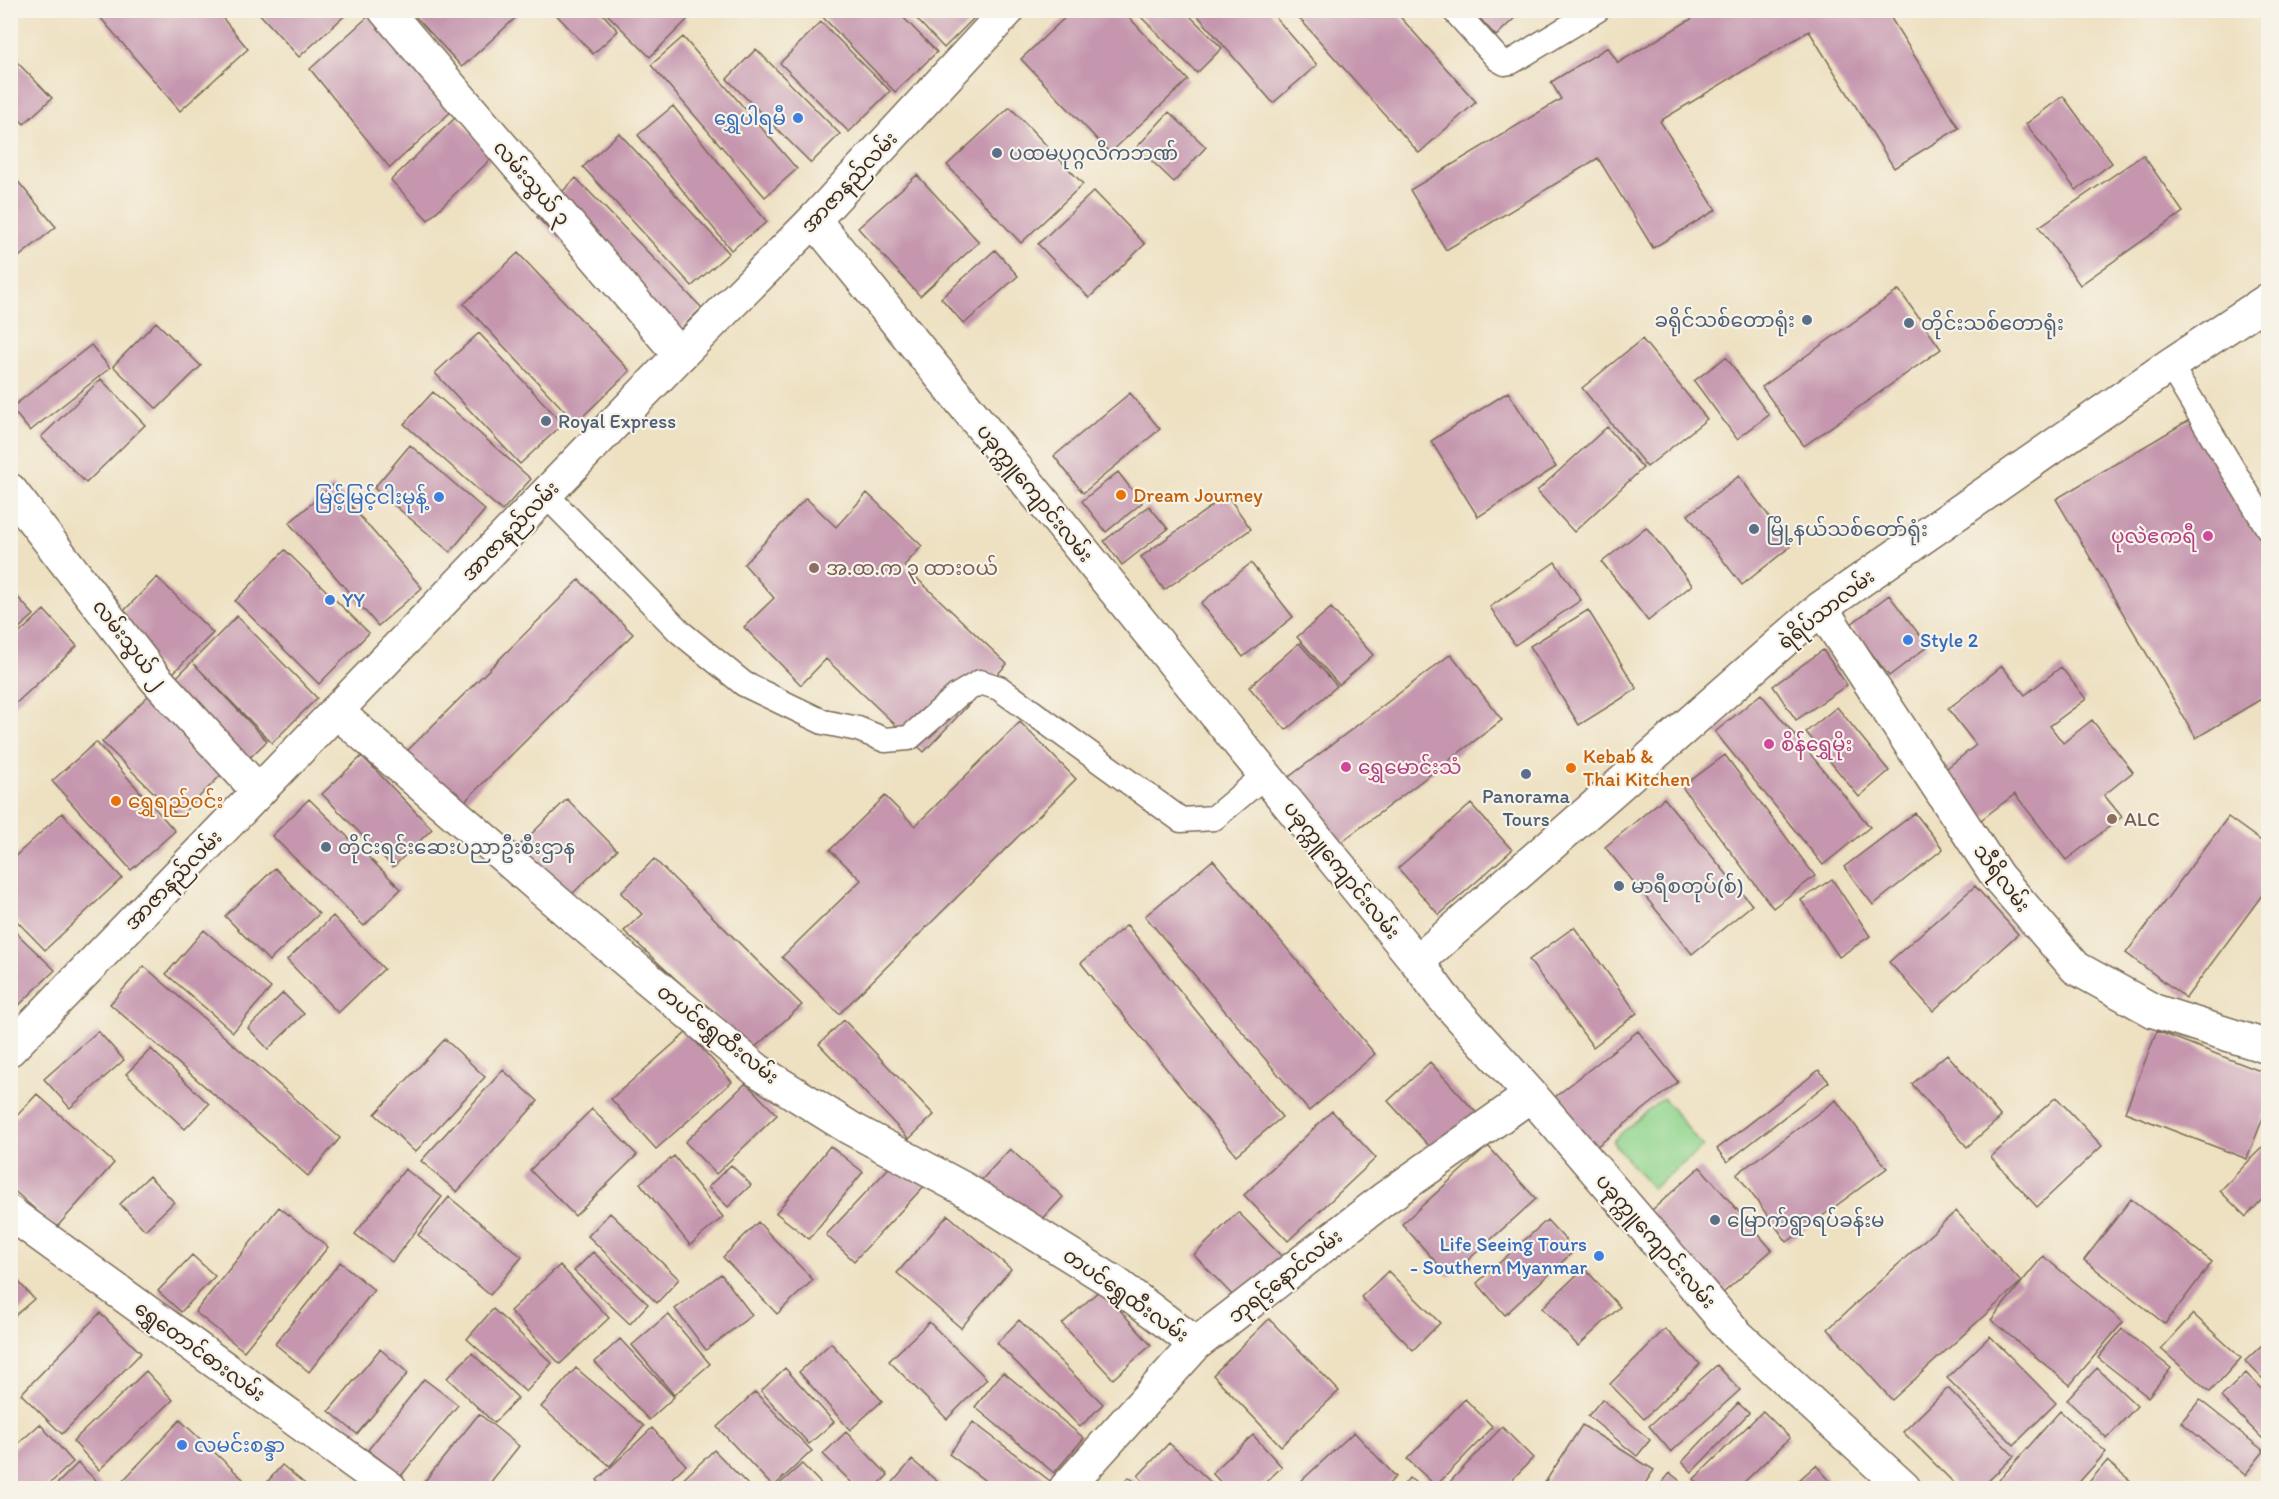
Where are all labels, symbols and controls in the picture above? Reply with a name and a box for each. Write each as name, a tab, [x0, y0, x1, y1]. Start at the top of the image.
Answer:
place label: ရွှေပါရမီ	[714, 104, 786, 134]
marker: ရွှေပါရမီ	[791, 111, 805, 125]
street label: အာဇာနည်လမ်း	[795, 125, 905, 240]
street label: လမ်းသွယ် ၃	[486, 134, 577, 233]
place label: ပထမပုဂ္ဂလိကဘဏ်	[1009, 139, 1178, 170]
marker: ပထမပုဂ္ဂလိကဘဏ်	[990, 146, 1004, 160]
place label: ခရိုင်သစ်တောရုံး	[1654, 306, 1795, 337]
place label: တိုင်းသစ်တောရုံး	[1921, 309, 2064, 340]
marker: ခရိုင်သစ်တောရုံး	[1800, 313, 1814, 327]
marker: တိုင်းသစ်တောရုံး	[1902, 316, 1916, 330]
place label: Royal Express	[558, 409, 676, 433]
marker: Royal Express	[539, 414, 553, 428]
street label: ပခုက္ကူကျောင်းလမ်း	[968, 418, 1100, 570]
street label: အာဇာနည်လမ်း	[455, 475, 567, 589]
place label: မြင့်မြင့်ငါးမုန့်	[315, 483, 430, 514]
place label: Dream Journey	[1133, 483, 1263, 507]
marker: Dream Journey	[1114, 488, 1128, 502]
marker: မြင့်မြင့်ငါးမုန့်	[432, 490, 446, 504]
place label: မြို့နယ်သစ်တော်ရုံး	[1766, 515, 1928, 546]
marker: မြို့နယ်သစ်တော်ရုံး	[1747, 522, 1761, 536]
place label: ပုလဲဧကရီ	[2111, 522, 2197, 553]
marker: ပုလဲဧကရီ	[2201, 529, 2215, 543]
place label: အ.ထ.က ၃ ထားဝယ်	[826, 554, 998, 584]
marker: အ.ထ.က ၃ ထားဝယ်	[807, 561, 821, 575]
street label: ရဲရိပ်သာလမ်း	[1772, 562, 1881, 657]
place label: YY	[342, 588, 365, 612]
marker: YY	[323, 593, 337, 607]
street label: လမ်းသွယ် ၂	[85, 594, 174, 696]
place label: Style 2	[1920, 628, 1979, 652]
marker: Style 2	[1901, 633, 1915, 647]
place label: စိန်ရွှေမိုး	[1781, 730, 1852, 761]
marker: စိန်ရွှေမိုး	[1762, 737, 1776, 751]
place label: Kebab & Thai Kitchen	[1583, 744, 1691, 791]
place label: ရွှေမောင်းသံ	[1358, 753, 1462, 783]
marker: ရွှေမောင်းသံ	[1339, 760, 1353, 774]
marker: Kebab & Thai Kitchen	[1564, 761, 1578, 775]
marker: Panorama Tours	[1519, 767, 1533, 781]
place label: Panorama Tours	[1482, 784, 1570, 831]
place label: ရွှေရည်ဝင်း	[128, 787, 224, 817]
marker: ရွှေရည်ဝင်း	[109, 794, 123, 808]
street label: ပခုက္ကူကျောင်းလမ်း	[1275, 795, 1407, 947]
place label: ALC	[2124, 807, 2160, 831]
marker: ALC	[2105, 812, 2119, 826]
street label: အာဇာနည်လမ်း	[118, 824, 230, 938]
place label: တိုင်းရင်းဆေးပညာဦးစီးဌာန	[338, 833, 575, 864]
street label: သီရိလမ်း	[1965, 838, 2037, 919]
marker: တိုင်းရင်းဆေးပညာဦးစီးဌာန	[319, 840, 333, 854]
place label: မာရီစတုပ်(စ်)	[1631, 872, 1743, 903]
marker: မာရီစတုပ်(စ်)	[1612, 879, 1626, 893]
street label: တပင်ရွှေထီးလမ်း	[650, 978, 785, 1092]
street label: ပခုက္ကူကျောင်းလမ်း	[1587, 1167, 1723, 1317]
place label: မြောက်ရွာရပ်ခန်းမ	[1727, 1206, 1885, 1236]
marker: မြောက်ရွာရပ်ခန်းမ	[1708, 1213, 1722, 1227]
street label: ဘုရင့်နောင်လမ်း	[1222, 1222, 1350, 1332]
place label: Life Seeing Tours - Southern Myanmar	[1410, 1232, 1587, 1279]
street label: တပင်ရွှေထီးလမ်း	[1056, 1241, 1194, 1350]
marker: Life Seeing Tours - Southern Myanmar	[1592, 1249, 1606, 1263]
street label: ရွှေတောင်ဓားလမ်း	[128, 1294, 271, 1410]
place label: လမင်းစန္ဒာ	[194, 1431, 285, 1461]
marker: လမင်းစန္ဒာ	[175, 1438, 189, 1452]

